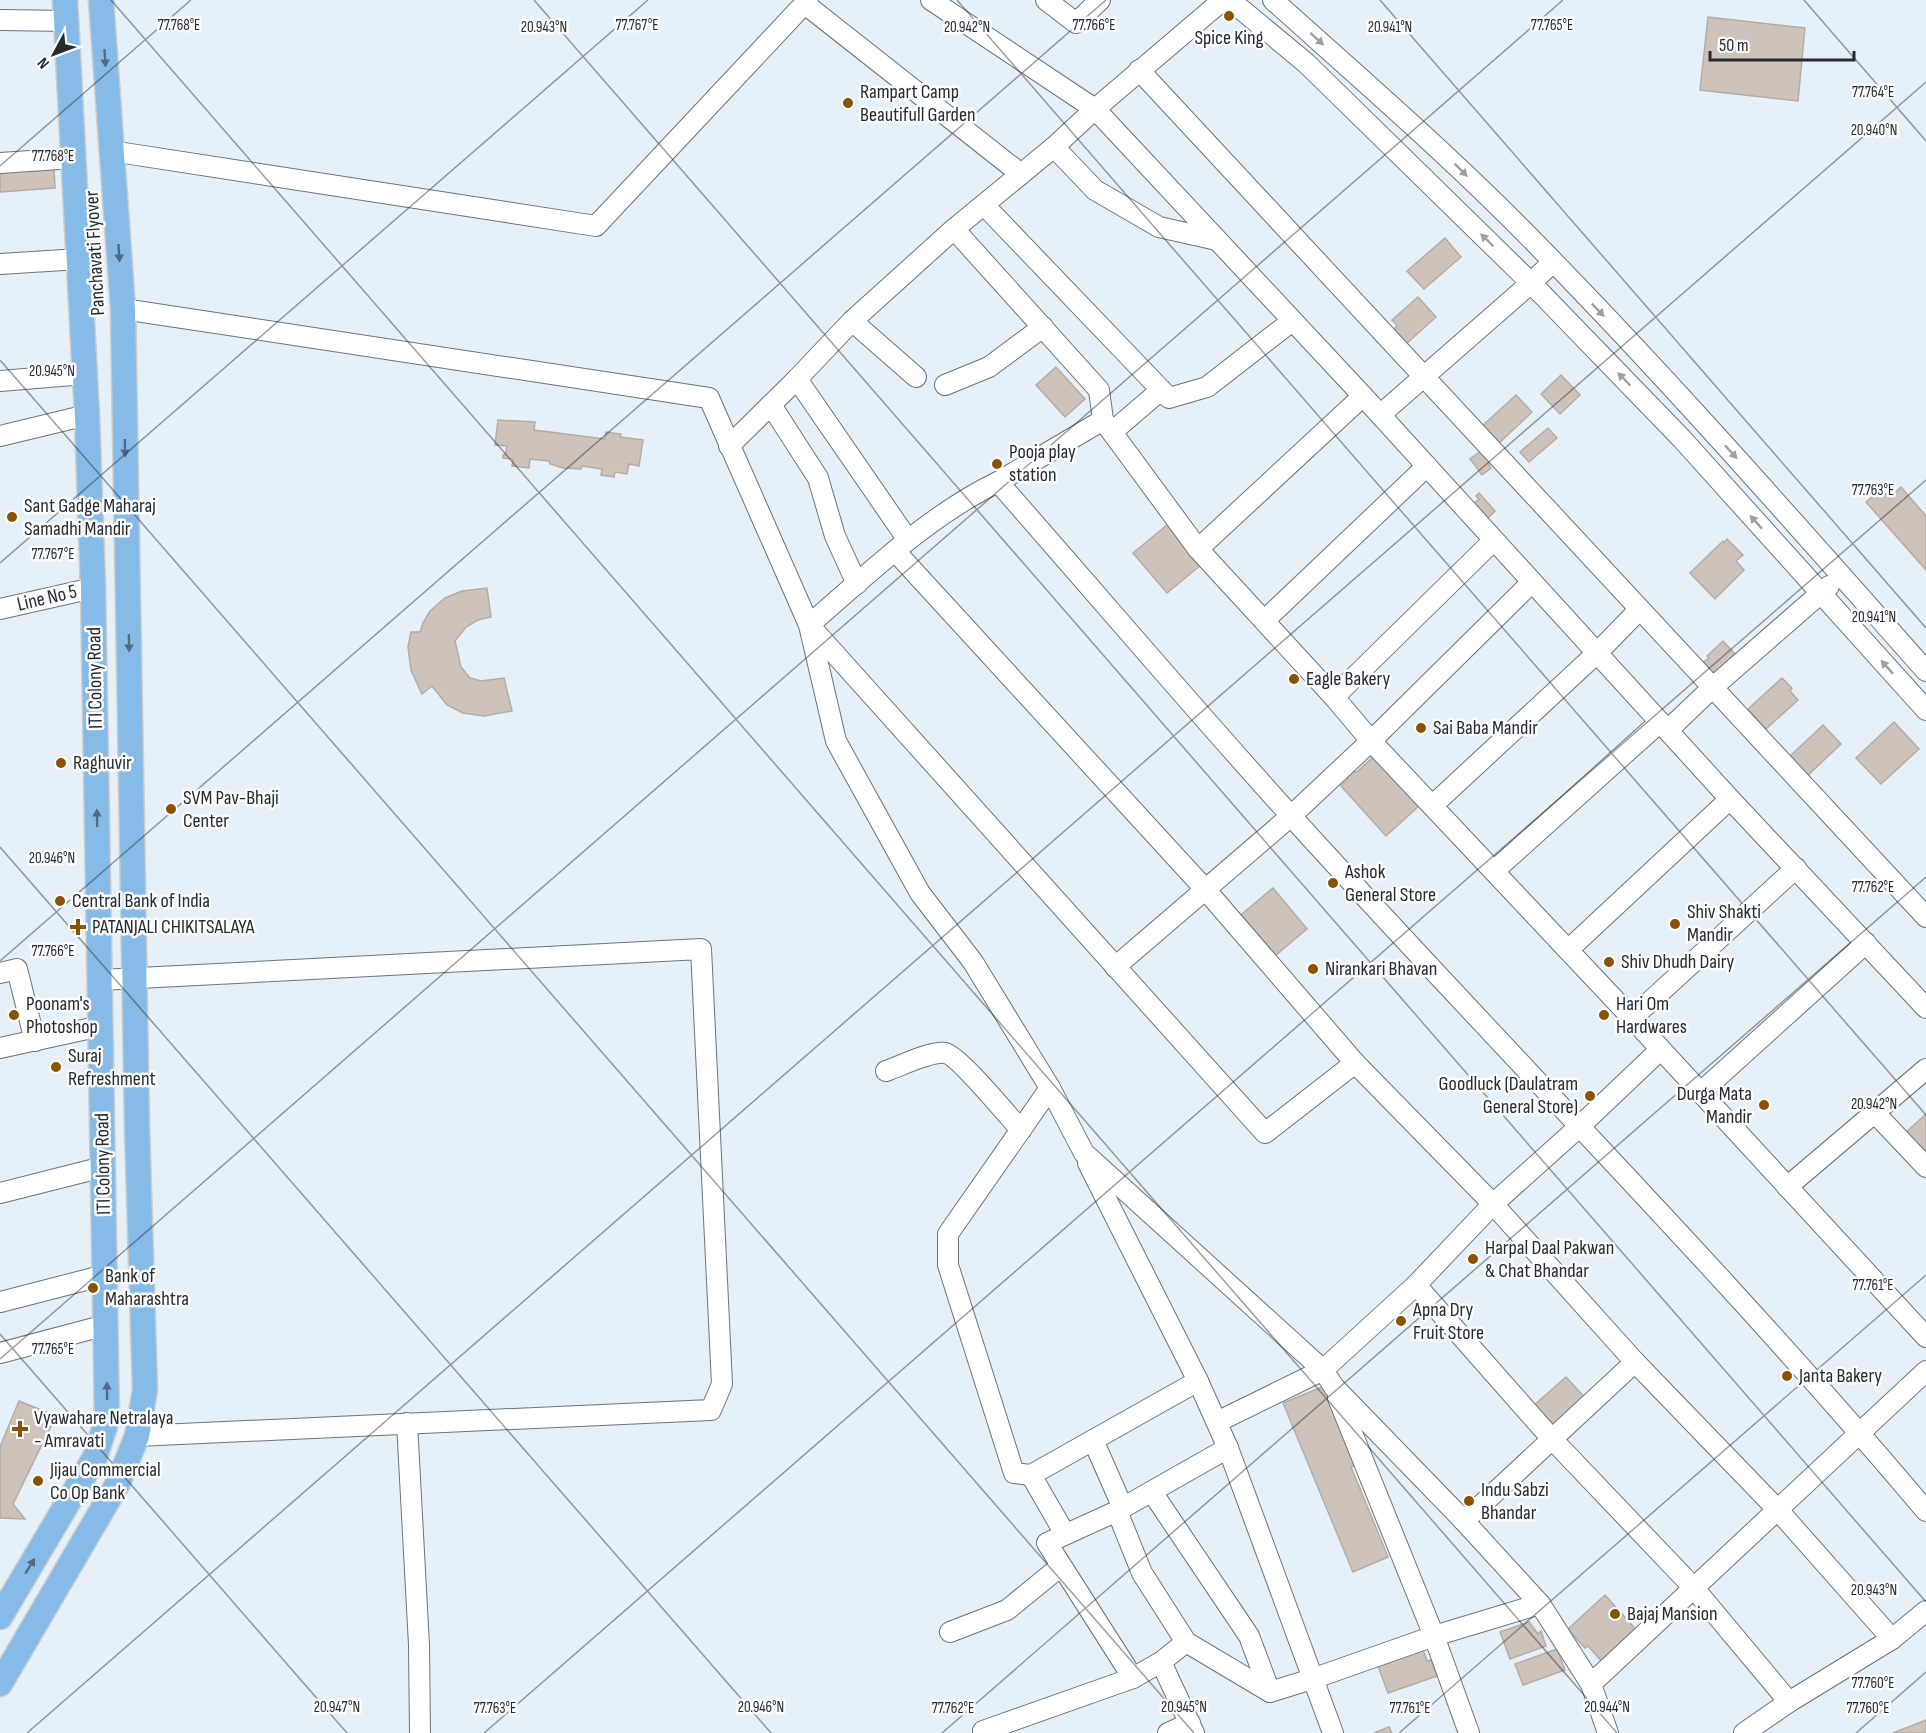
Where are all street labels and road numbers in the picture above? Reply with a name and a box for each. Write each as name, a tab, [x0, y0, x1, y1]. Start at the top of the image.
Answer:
street label: Panchavati Flyover	[80, 190, 110, 316]
street label: Line No 5	[15, 579, 79, 617]
street label: ITI Colony Road	[82, 627, 108, 729]
street label: ITI Colony Road	[90, 1113, 116, 1215]

